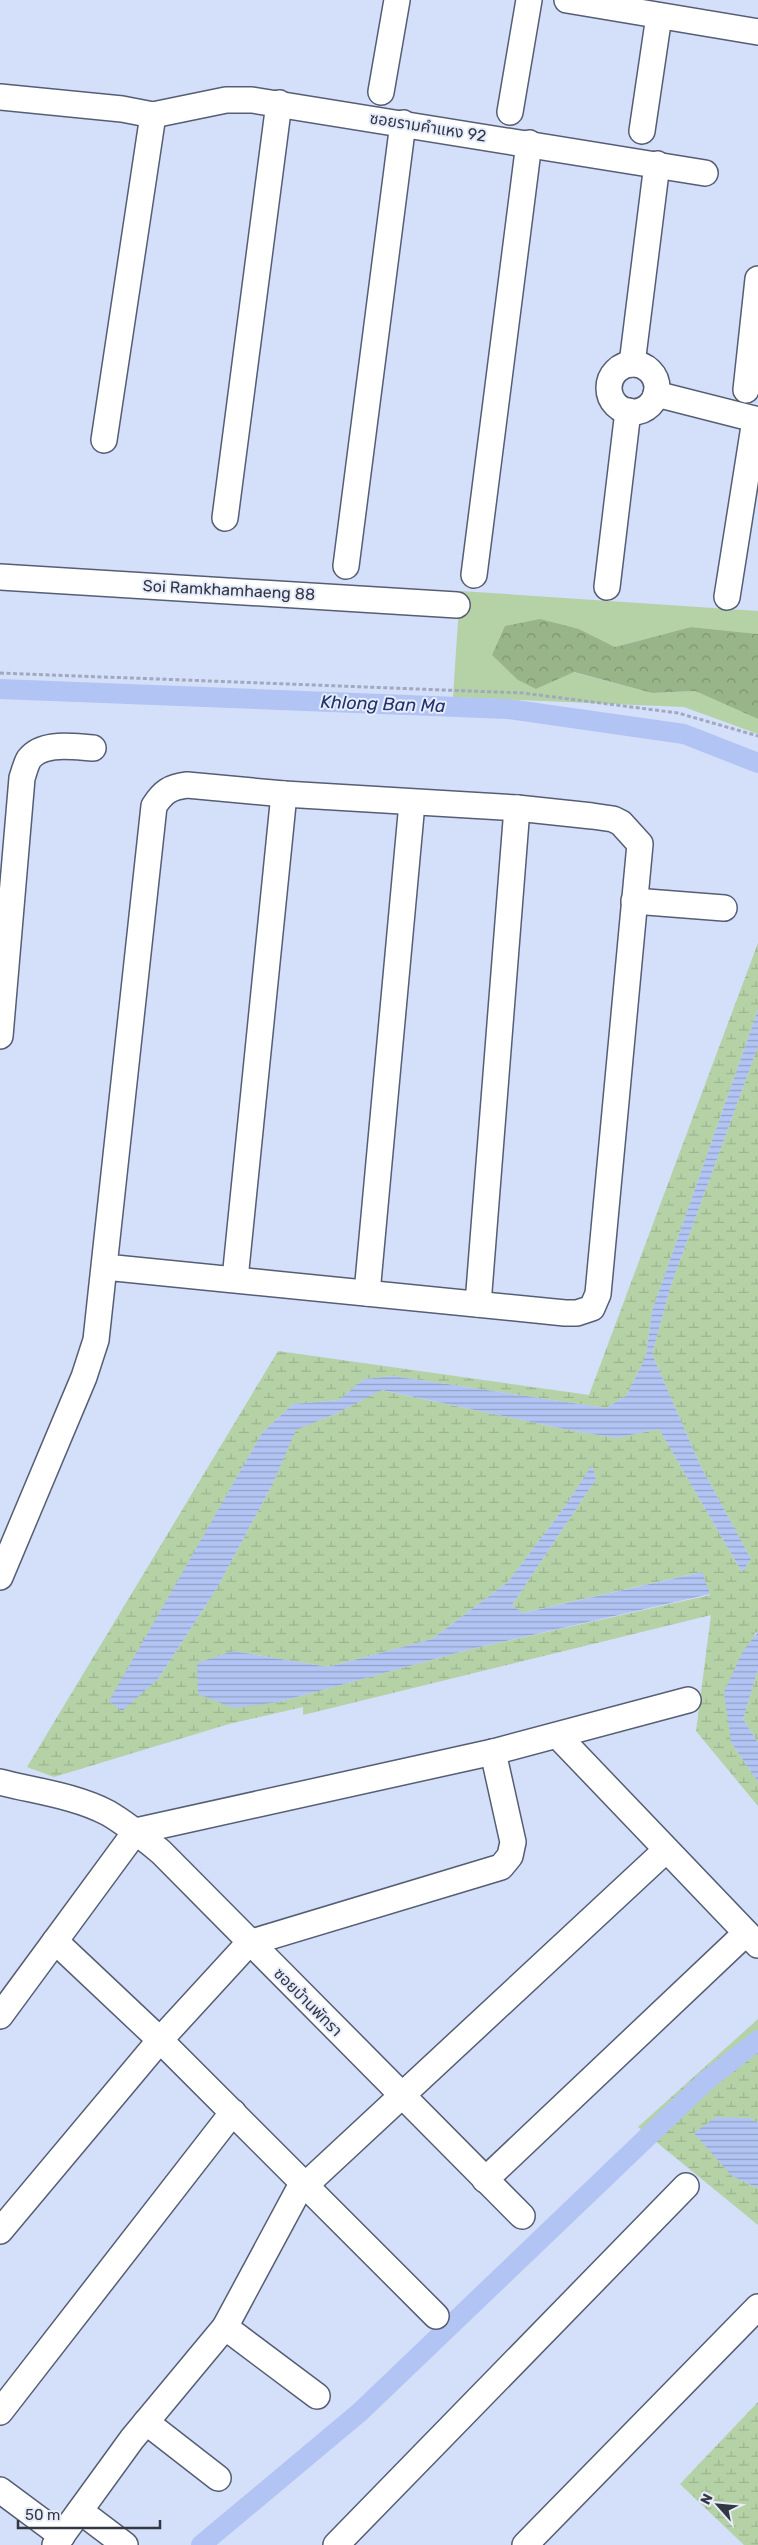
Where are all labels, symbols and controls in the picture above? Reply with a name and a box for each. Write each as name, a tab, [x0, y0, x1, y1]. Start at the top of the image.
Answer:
street label: ซอยรามคําแหง 92	[368, 108, 488, 146]
street label: Soi Ramkhamhaeng 88	[142, 576, 316, 604]
water label: Khlong Ban Ma	[320, 691, 446, 717]
street label: ซอยบ้านพัทรา	[270, 1964, 346, 2040]
north arrow	[693, 2480, 743, 2530]
text: N	[697, 2491, 717, 2508]
scale bar	[18, 2498, 160, 2530]
text: 50 m	[25, 2506, 60, 2524]

